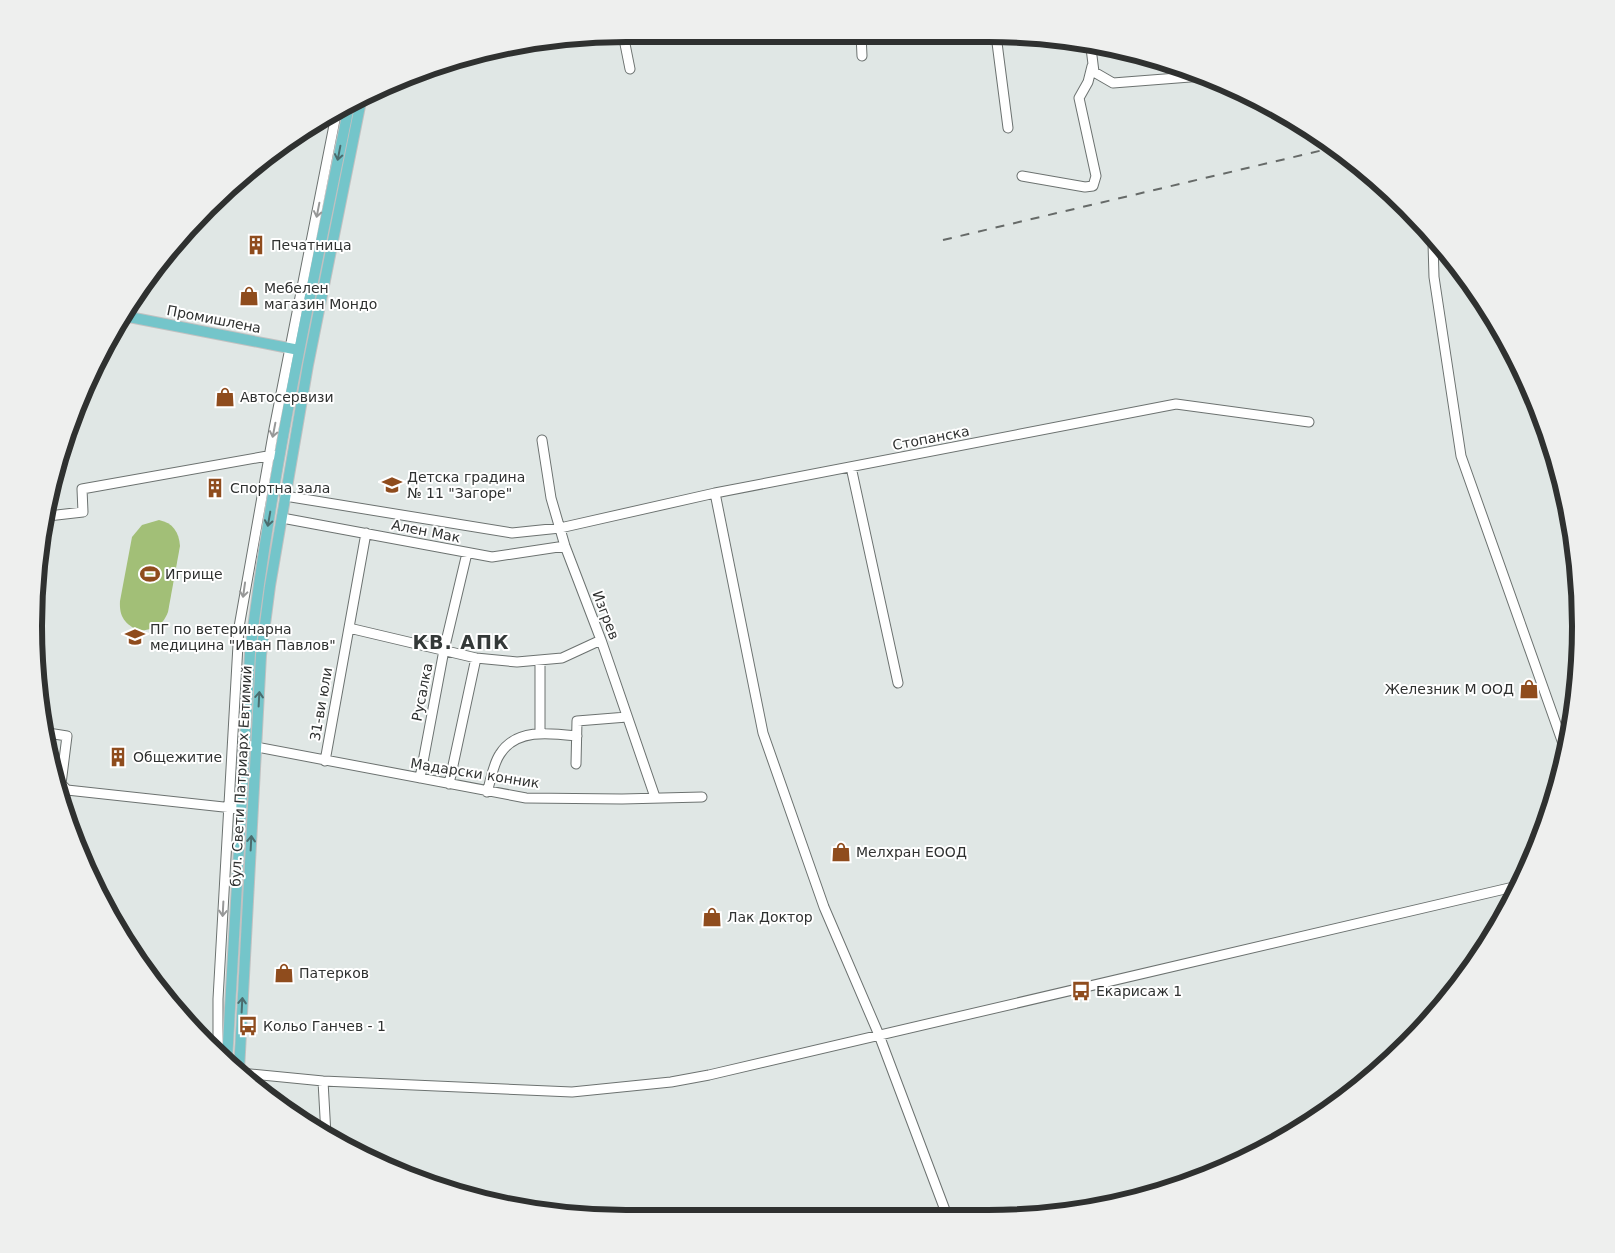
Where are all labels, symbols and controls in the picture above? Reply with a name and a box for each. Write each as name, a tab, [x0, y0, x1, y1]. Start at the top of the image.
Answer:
one-way arrow	[334, 145, 343, 161]
one-way arrow	[313, 201, 322, 217]
building icon: Печатница	[245, 234, 267, 256]
place label: Печатница	[271, 237, 352, 253]
place label: Мебелен магазин Мондо	[264, 280, 377, 312]
shop icon: Мебелен магазин Мондо	[238, 285, 260, 307]
street label: Промишлена	[165, 302, 263, 336]
shop icon: Автосервизи	[214, 386, 236, 408]
place label: Автосервизи	[240, 389, 334, 405]
one-way arrow	[268, 422, 278, 438]
street label: Стопанска	[891, 423, 971, 453]
place label: Детска градина № 11 "Загоре"	[407, 469, 525, 501]
school or university icon: Детска градина № 11 "Загоре"	[381, 474, 403, 496]
building icon: Спортна зала	[204, 477, 226, 499]
place label: Спортна зала	[230, 480, 330, 496]
one-way arrow	[263, 510, 273, 526]
street label: Ален Мак	[390, 516, 462, 546]
sports icon: Игрище	[139, 563, 161, 585]
place label: Игрище	[165, 566, 223, 582]
one-way arrow	[239, 582, 249, 598]
street label: Изгрев	[589, 588, 623, 642]
place label: ПГ по ветеринарна медицина "Иван Павлов"	[150, 621, 336, 653]
school or university icon: ПГ по ветеринарна медицина "Иван Павлов"	[124, 626, 146, 648]
district label: КВ. АПК	[413, 631, 509, 653]
street label: Русалка	[409, 662, 435, 722]
street label: бул. Свети Патриарх Евтимий	[227, 665, 255, 887]
street label: 31-ви юли	[307, 666, 335, 742]
shop icon: Железник М ООД	[1518, 678, 1540, 700]
place label: Железник М ООД	[1385, 681, 1514, 697]
one-way arrow	[254, 691, 264, 707]
building icon: Общежитие	[107, 746, 129, 768]
place label: Общежитие	[133, 749, 222, 765]
street label: Мадарски конник	[409, 755, 541, 791]
one-way arrow	[247, 835, 256, 851]
shop icon: Мелхран ЕООД	[830, 841, 852, 863]
place label: Мелхран ЕООД	[856, 844, 967, 860]
one-way arrow	[219, 901, 228, 917]
shop icon: Лак Доктор	[701, 906, 723, 928]
place label: Лак Доктор	[727, 909, 813, 925]
shop icon: Патерков	[273, 962, 295, 984]
place label: Патерков	[299, 965, 369, 981]
bus stop icon: Екарисаж 1	[1070, 980, 1092, 1002]
place label: Екарисаж 1	[1096, 983, 1182, 999]
one-way arrow	[238, 997, 247, 1013]
bus stop icon: Кольо Ганчев - 1	[237, 1015, 259, 1037]
place label: Кольо Ганчев - 1	[263, 1018, 386, 1034]

